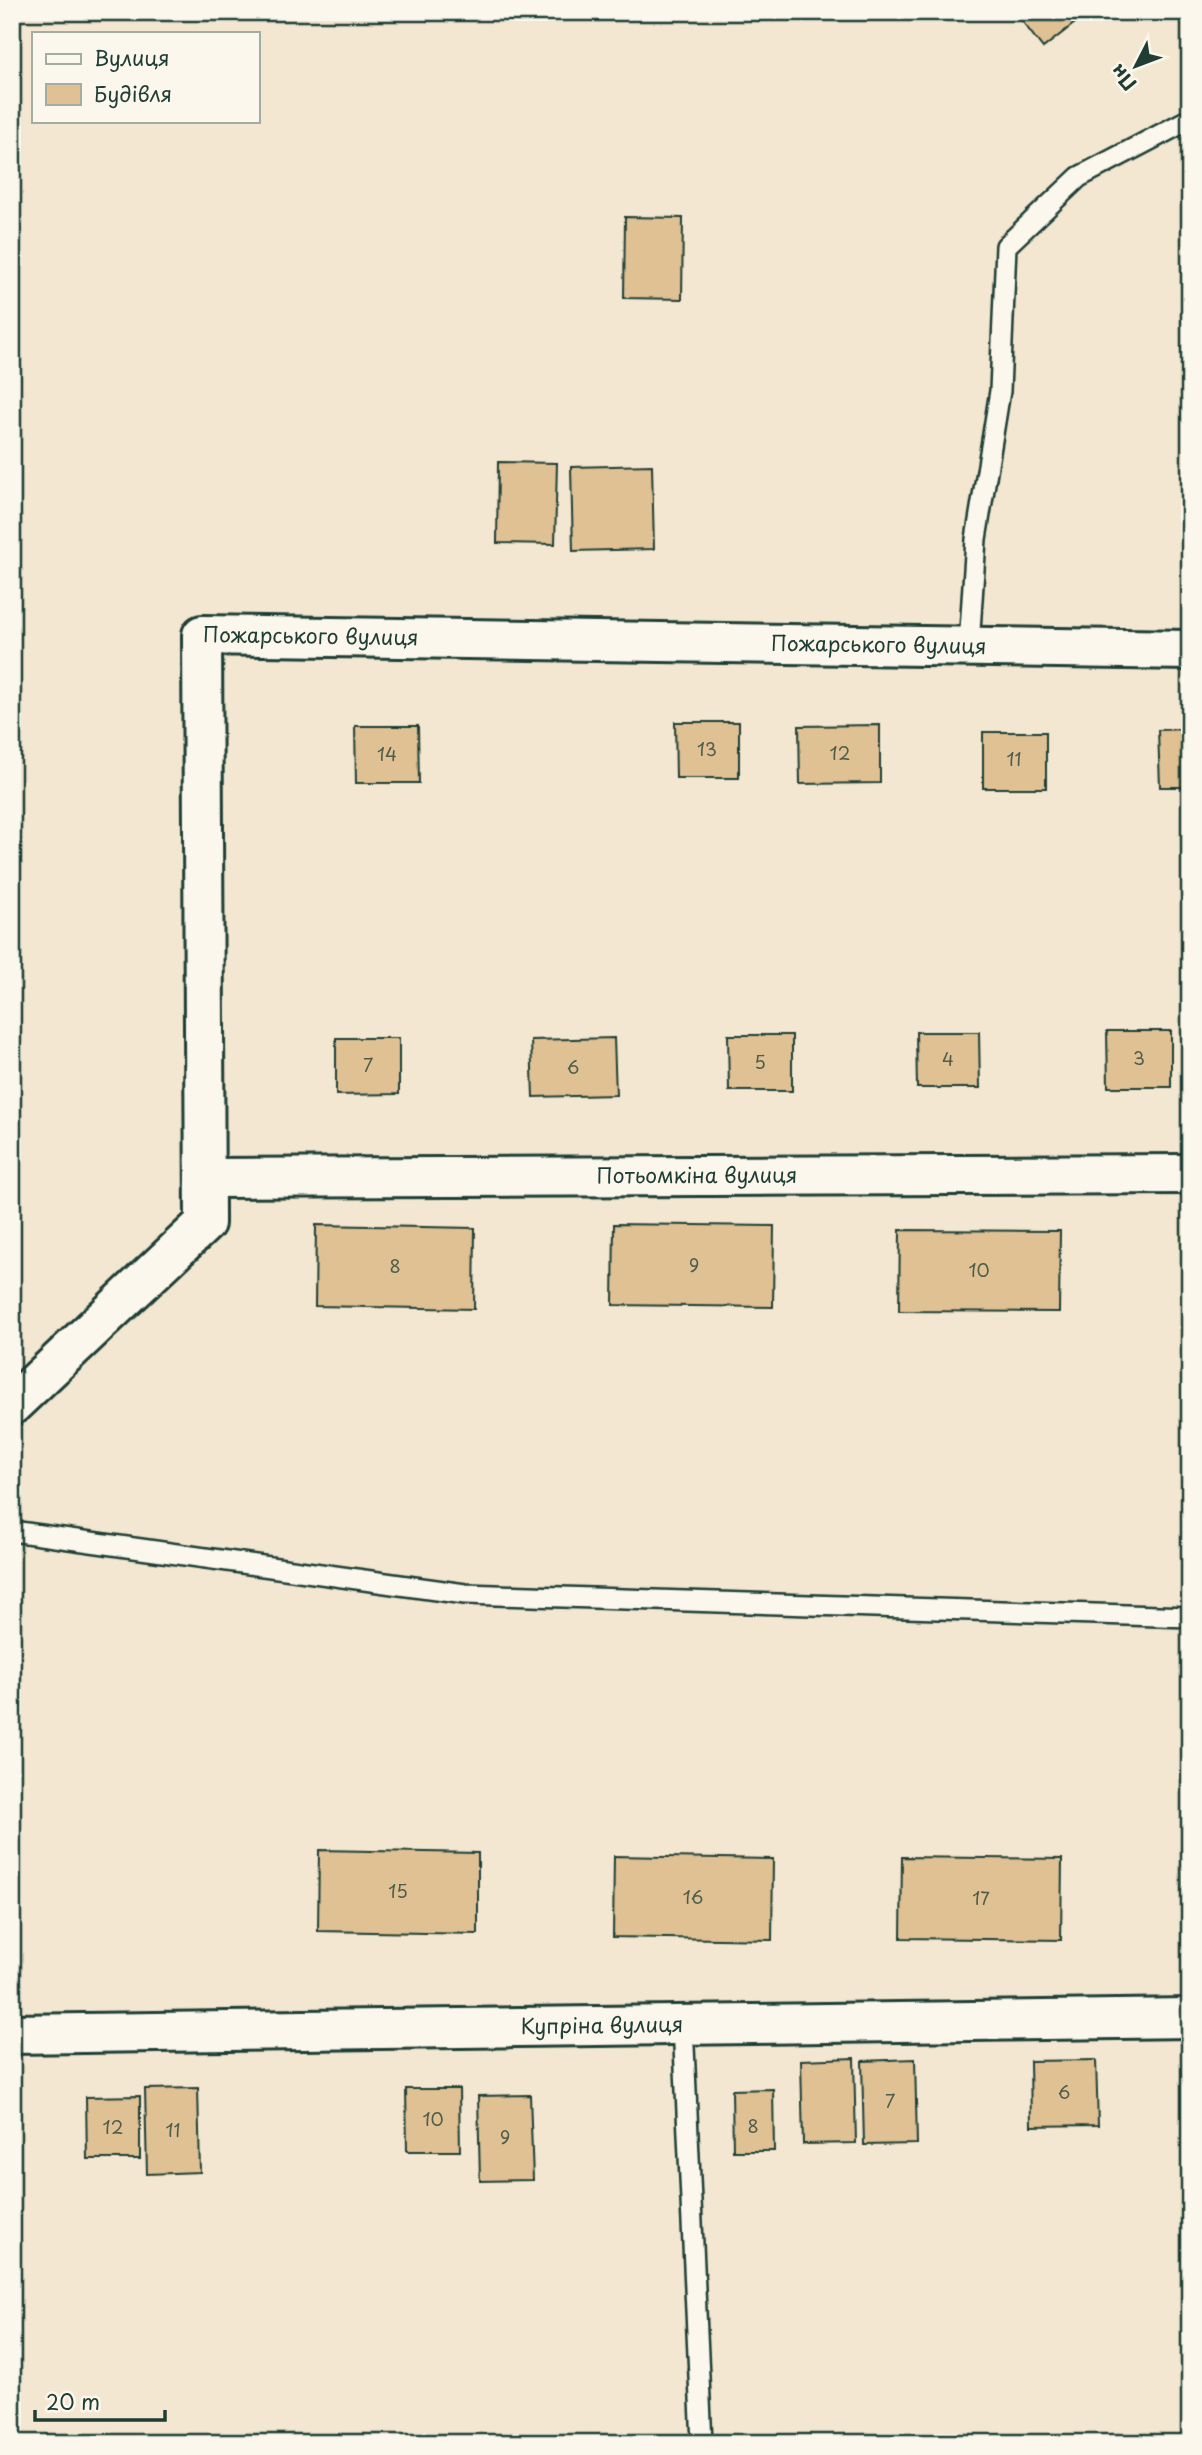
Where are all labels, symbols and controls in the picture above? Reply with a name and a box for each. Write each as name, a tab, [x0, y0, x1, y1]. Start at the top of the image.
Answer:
legend	[32, 32, 259, 122]
north arrow	[1100, 32, 1170, 102]
text: Вулиця	[94, 41, 170, 73]
text: Пн	[1103, 58, 1142, 98]
text: Будівля	[94, 77, 172, 109]
street label: Пожарського вулиця	[203, 617, 419, 652]
street label: Пожарського вулиця	[771, 626, 987, 661]
house number: 13	[697, 735, 717, 762]
house number: 12	[830, 739, 850, 766]
house number: 14	[377, 740, 397, 767]
house number: 11	[1006, 745, 1022, 772]
house number: 3	[1133, 1044, 1145, 1071]
house number: 4	[942, 1045, 954, 1072]
house number: 5	[754, 1048, 766, 1075]
house number: 7	[363, 1051, 373, 1078]
house number: 6	[567, 1053, 579, 1080]
street label: Потьомкіна вулиця	[597, 1158, 797, 1190]
house number: 9	[689, 1251, 699, 1278]
house number: 8	[389, 1252, 401, 1279]
house number: 10	[968, 1256, 990, 1283]
house number: 15	[388, 1877, 408, 1904]
house number: 16	[683, 1883, 703, 1910]
house number: 17	[972, 1884, 990, 1911]
street label: Купріна вулиця	[520, 2007, 683, 2041]
house number: 6	[1058, 2078, 1070, 2105]
house number: 7	[885, 2087, 895, 2114]
house number: 10	[422, 2105, 444, 2132]
house number: 8	[747, 2112, 759, 2139]
house number: 12	[103, 2113, 123, 2140]
house number: 11	[165, 2116, 181, 2143]
house number: 9	[500, 2123, 510, 2150]
scale bar	[35, 2378, 164, 2422]
text: 20 m	[46, 2385, 100, 2417]

